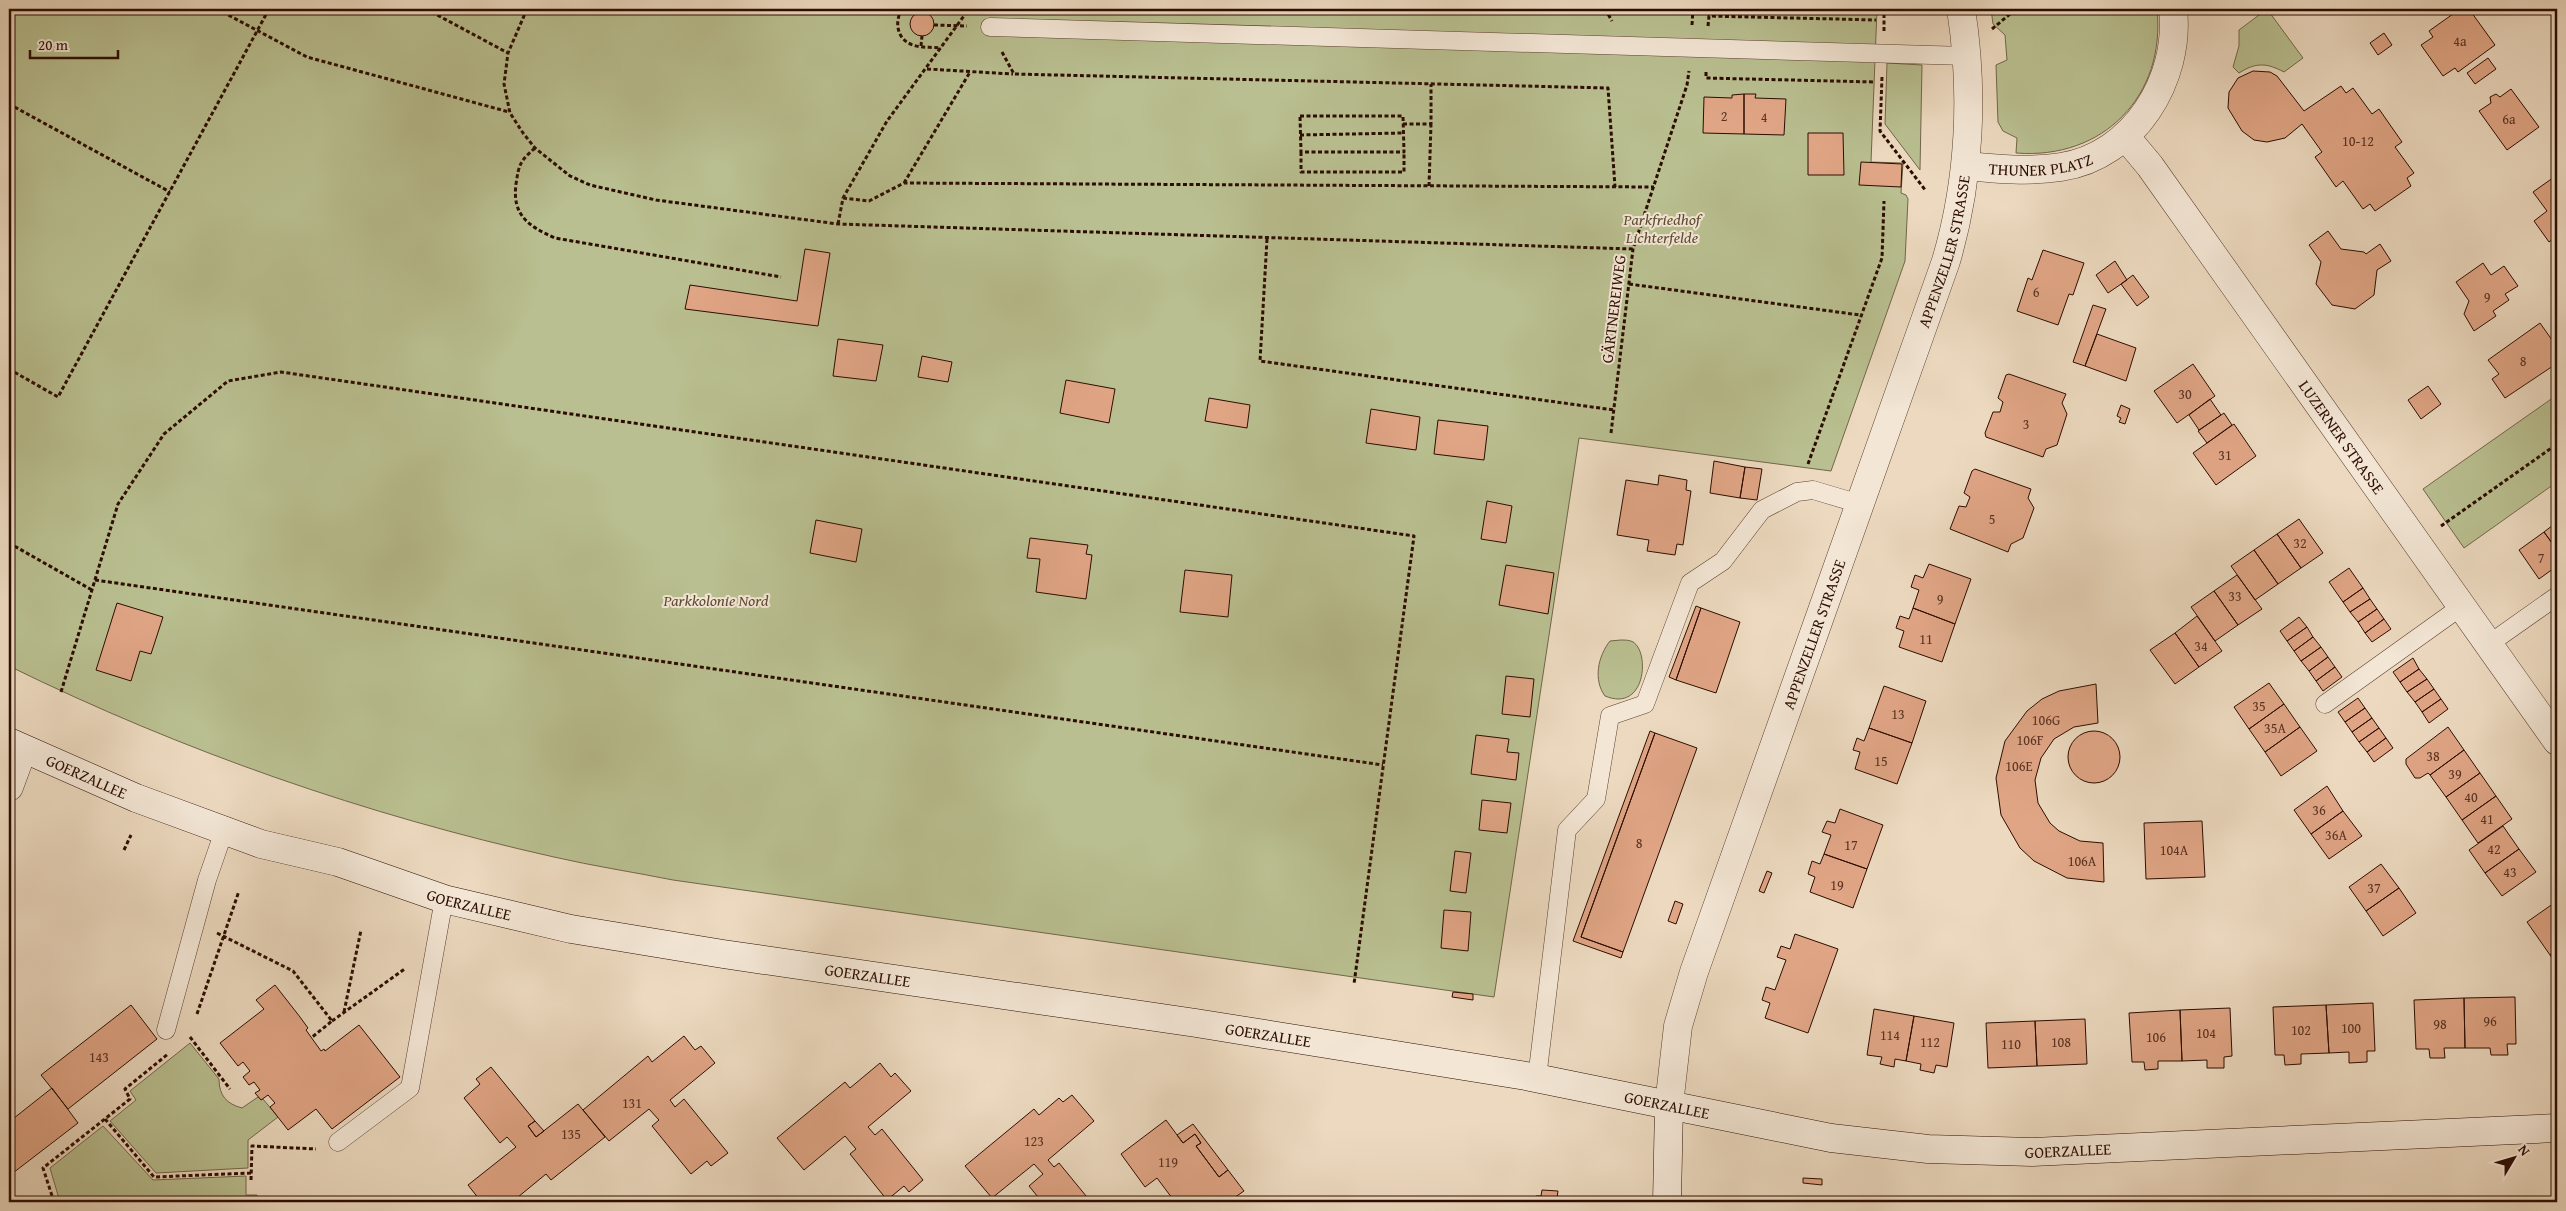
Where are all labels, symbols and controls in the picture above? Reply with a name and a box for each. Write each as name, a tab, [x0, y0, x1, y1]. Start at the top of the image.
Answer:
scale bar	[30, 28, 118, 60]
house number: 4a	[2453, 31, 2467, 51]
text: 20 m	[38, 34, 69, 55]
house number: 2	[1721, 106, 1727, 126]
house number: 4	[1761, 107, 1768, 127]
house number: 6a	[2502, 109, 2516, 129]
house number: 10-12	[2342, 131, 2374, 151]
street label: THUNER PLATZ	[1988, 147, 2096, 182]
street label: APPENZELLER STRASSE	[1911, 174, 1976, 331]
park label: Parkfriedhof Lichterfelde	[1623, 207, 1704, 249]
street label: GÄRTNEREIWEG	[1594, 253, 1632, 365]
house number: 6	[2033, 282, 2040, 302]
house number: 9	[2484, 287, 2491, 307]
house number: 8	[2520, 351, 2527, 371]
street label: LUZERNER STRASSE	[2293, 375, 2391, 499]
house number: 30	[2178, 384, 2192, 404]
house number: 3	[2023, 414, 2029, 434]
house number: 31	[2218, 445, 2232, 465]
house number: 5	[1989, 509, 1995, 529]
house number: 32	[2293, 533, 2307, 553]
house number: 7	[2538, 548, 2545, 568]
street label: APPENZELLER STRASSE	[1776, 556, 1851, 713]
house number: 33	[2228, 586, 2242, 606]
park label: Parkkolonie Nord	[662, 588, 769, 612]
house number: 9	[1937, 589, 1944, 609]
house number: 11	[1919, 629, 1933, 649]
house number: 34	[2194, 636, 2208, 656]
house number: 35	[2252, 696, 2266, 716]
house number: 13	[1891, 704, 1905, 724]
house number: 106G	[2032, 710, 2060, 730]
house number: 35A	[2264, 718, 2286, 738]
house number: 106F	[2016, 730, 2044, 750]
house number: 38	[2426, 746, 2440, 766]
street label: GOERZALLEE	[42, 748, 131, 805]
house number: 15	[1874, 751, 1888, 771]
house number: 106E	[2005, 756, 2033, 776]
house number: 39	[2448, 764, 2462, 784]
house number: 40	[2464, 787, 2478, 807]
house number: 36	[2312, 800, 2326, 820]
house number: 41	[2480, 809, 2494, 829]
house number: 36A	[2325, 825, 2347, 845]
house number: 8	[1636, 833, 1643, 853]
house number: 17	[1844, 835, 1858, 855]
house number: 42	[2487, 839, 2501, 859]
house number: 104A	[2160, 840, 2189, 860]
house number: 106A	[2068, 851, 2097, 871]
house number: 43	[2503, 862, 2517, 882]
house number: 19	[1830, 875, 1844, 895]
house number: 37	[2367, 878, 2381, 898]
street label: GOERZALLEE	[423, 882, 514, 927]
street label: GOERZALLEE	[823, 957, 912, 993]
house number: 96	[2483, 1011, 2497, 1031]
house number: 98	[2433, 1014, 2447, 1034]
street label: GOERZALLEE	[1224, 1016, 1313, 1053]
house number: 100	[2341, 1018, 2361, 1038]
house number: 102	[2291, 1020, 2311, 1040]
house number: 104	[2196, 1023, 2216, 1043]
house number: 114	[1880, 1025, 1900, 1045]
house number: 106	[2146, 1027, 2166, 1047]
house number: 112	[1920, 1032, 1940, 1052]
house number: 108	[2051, 1032, 2071, 1052]
house number: 110	[2001, 1034, 2021, 1054]
house number: 143	[89, 1047, 109, 1067]
street label: GOERZALLEE	[1622, 1084, 1712, 1125]
house number: 131	[622, 1093, 642, 1113]
house number: 135	[561, 1124, 581, 1144]
house number: 123	[1024, 1131, 1044, 1151]
north arrow	[2488, 1134, 2538, 1184]
street label: GOERZALLEE	[2024, 1136, 2112, 1164]
text: N	[2513, 1140, 2535, 1160]
house number: 119	[1158, 1152, 1178, 1172]

